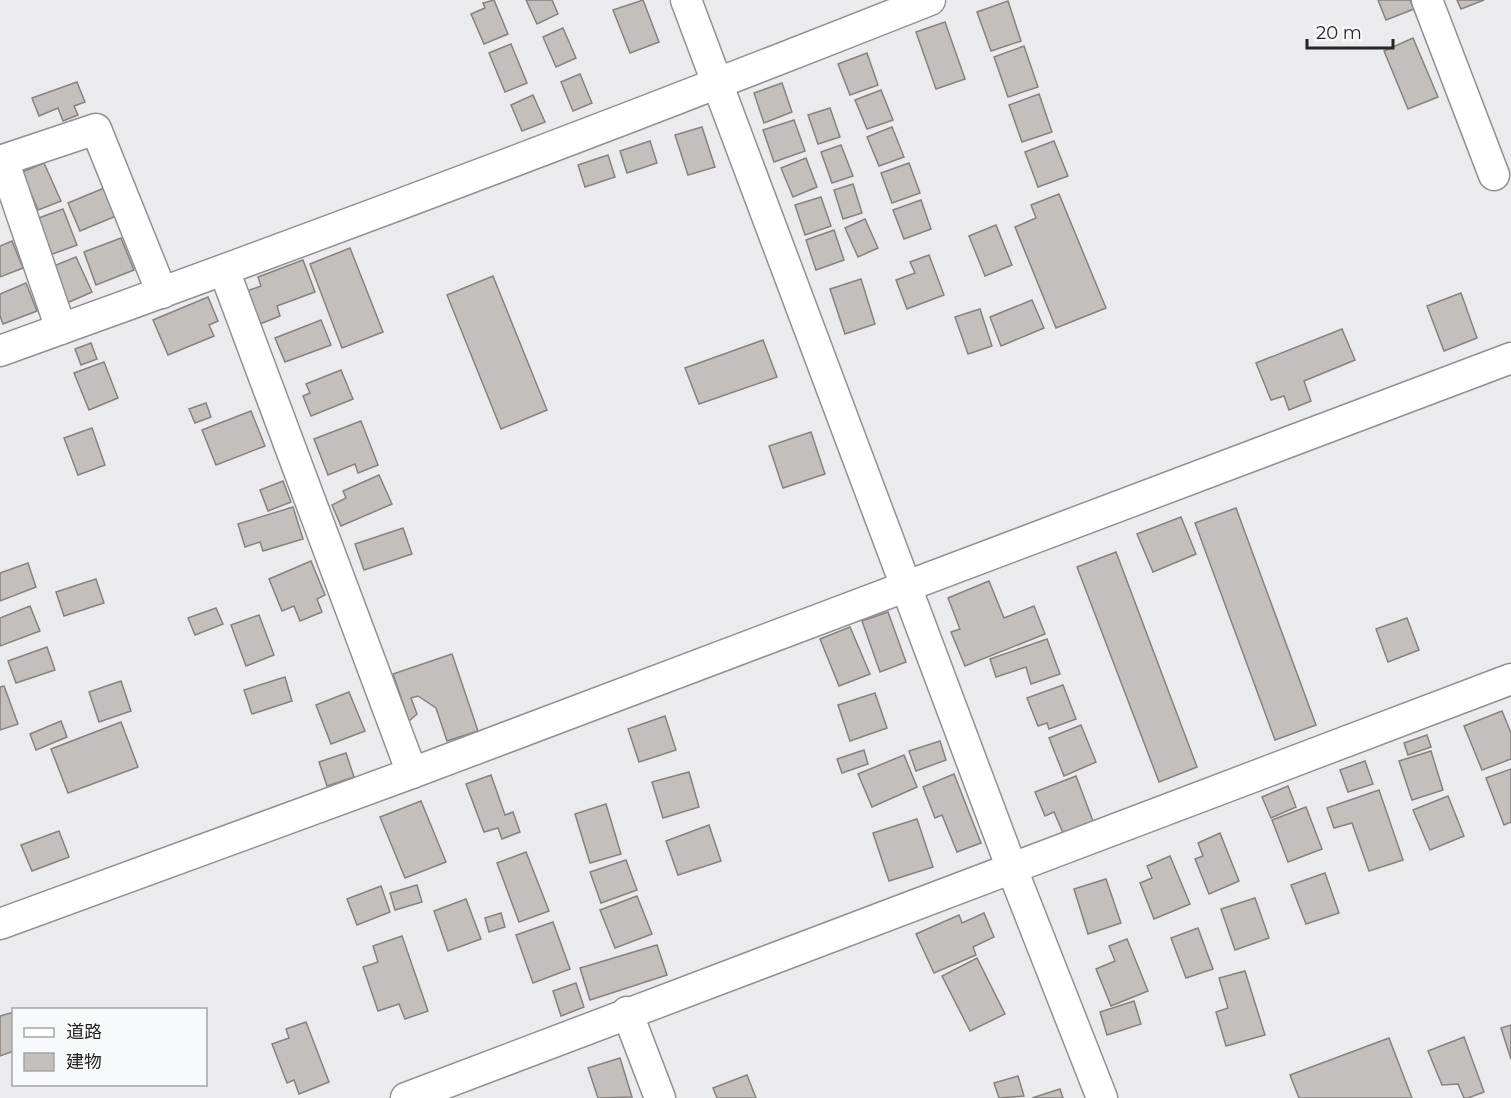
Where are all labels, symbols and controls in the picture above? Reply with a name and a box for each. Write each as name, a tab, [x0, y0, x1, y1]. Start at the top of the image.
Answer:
scale bar	[1307, 12, 1392, 50]
text: 20 m	[1316, 22, 1362, 44]
legend	[12, 1008, 207, 1086]
text: 道路	[66, 1021, 102, 1043]
text: 建物	[66, 1051, 102, 1073]

